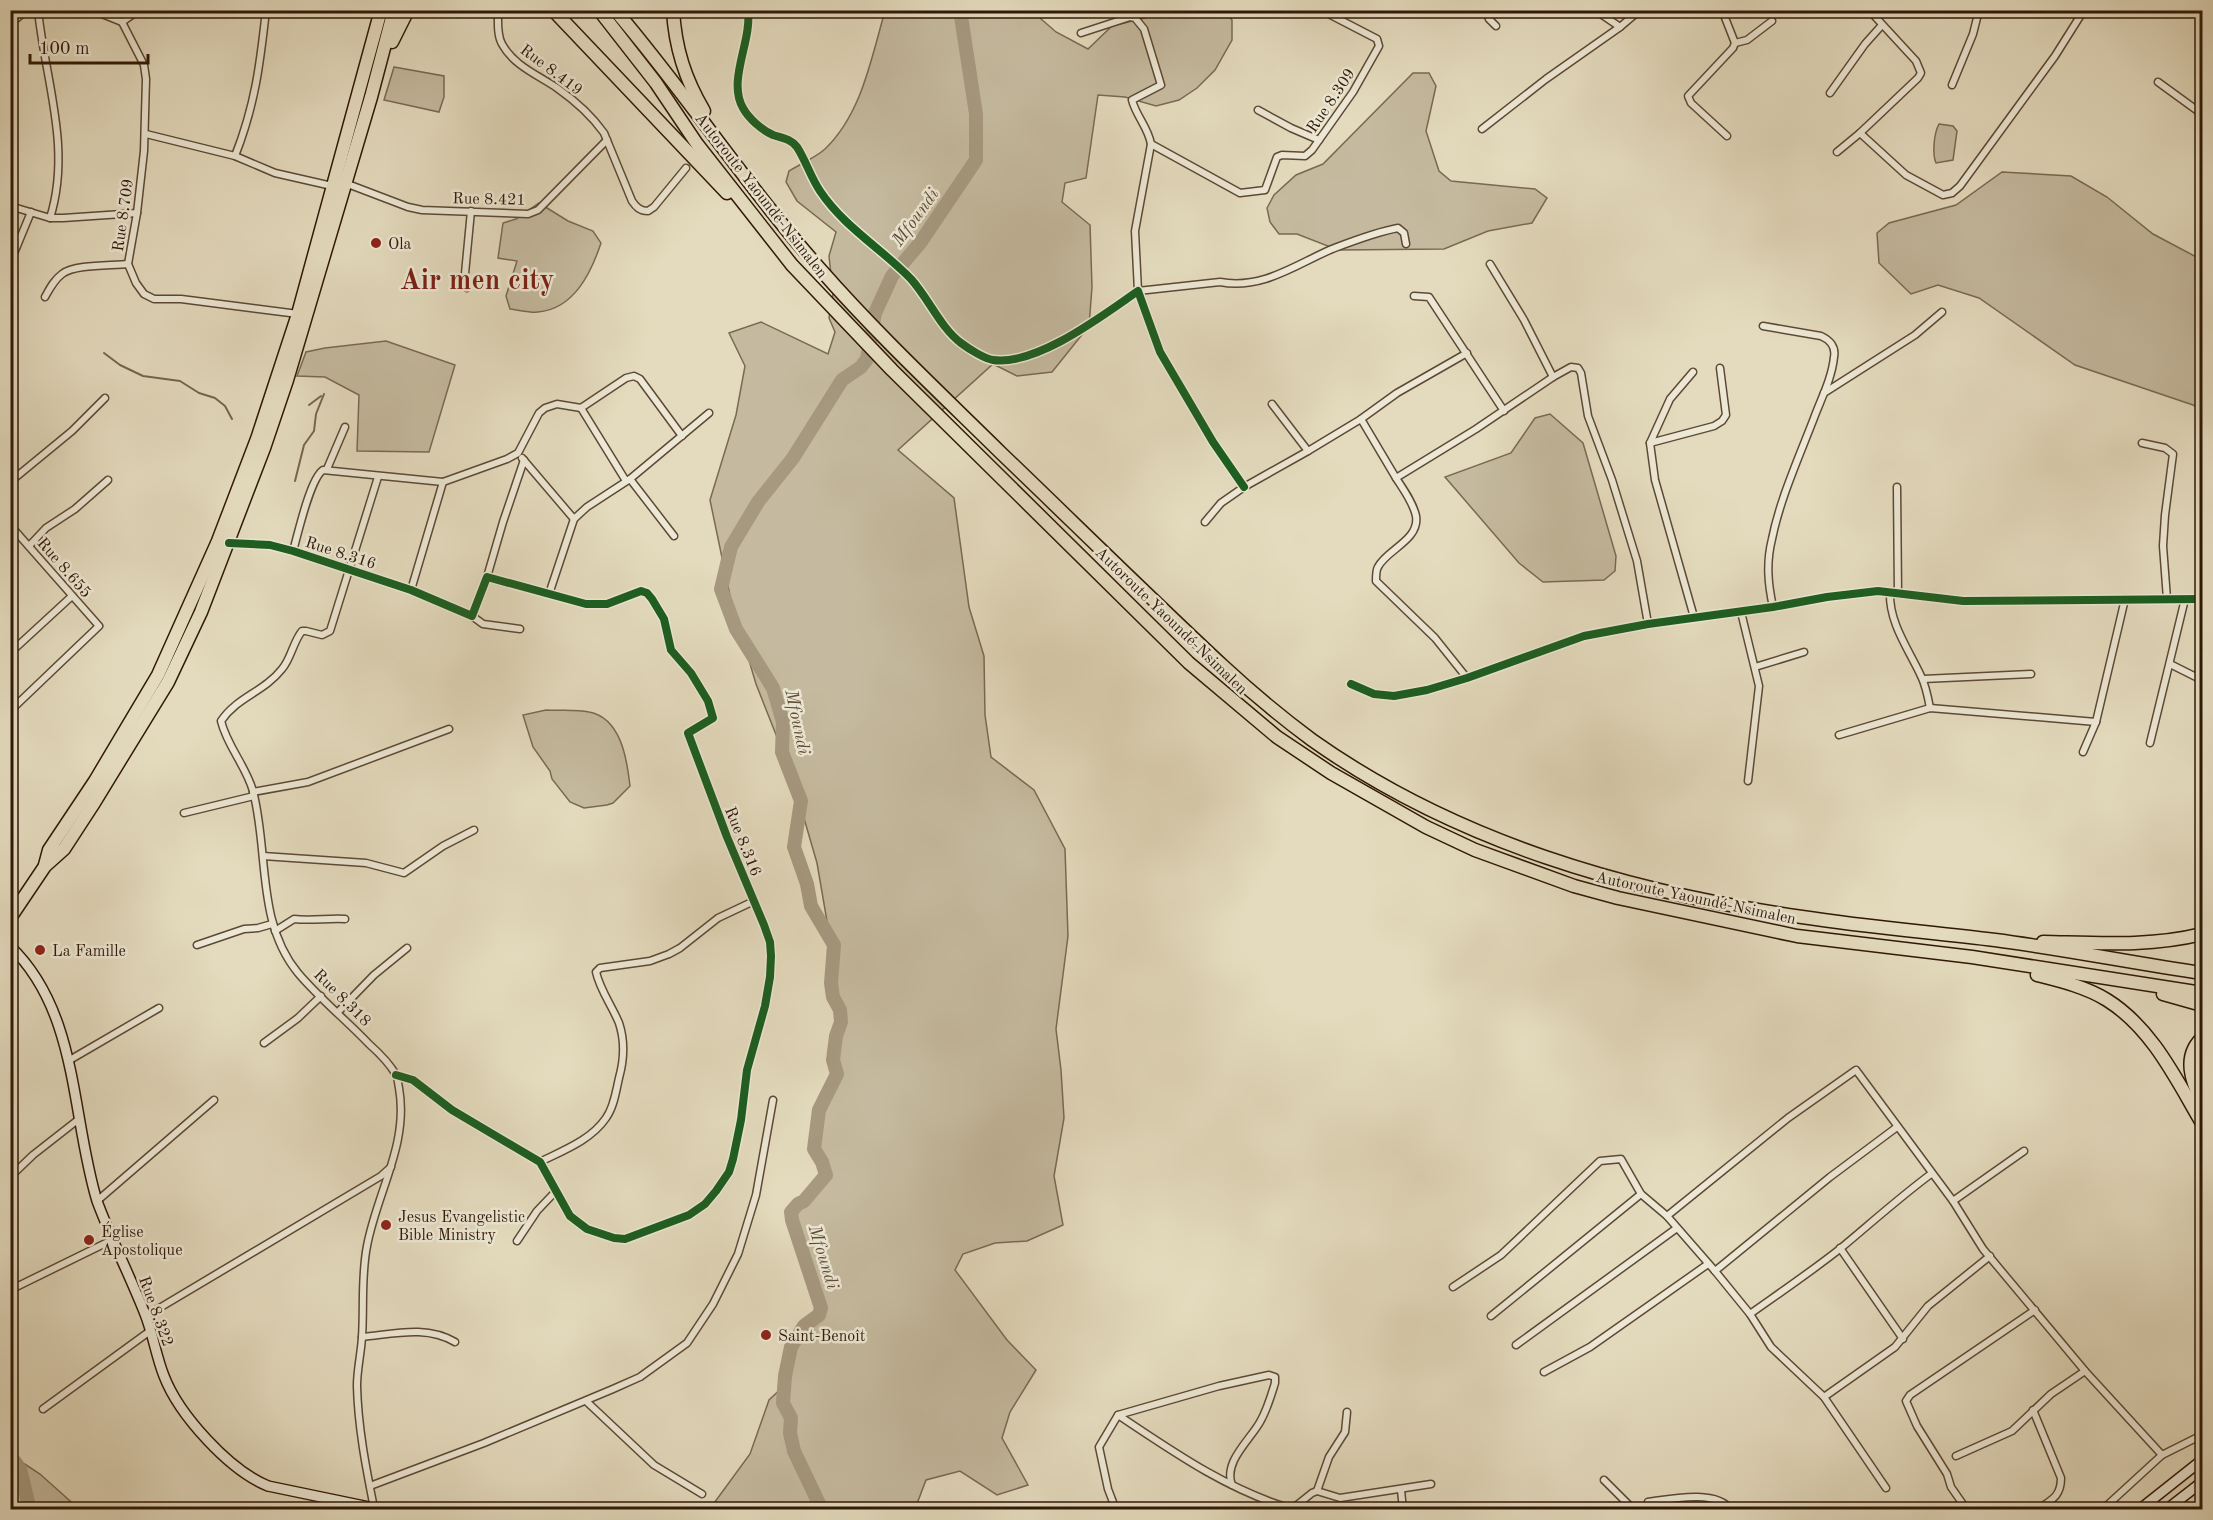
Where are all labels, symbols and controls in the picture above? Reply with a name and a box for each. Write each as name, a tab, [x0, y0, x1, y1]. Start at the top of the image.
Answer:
scale bar	[30, 27, 148, 65]
text: 100 m	[39, 40, 90, 58]
street label: Rue 8.419	[517, 42, 585, 99]
street label: Rue 8.309	[1304, 66, 1359, 136]
street label: Autoroute Yaoundé-Nsimalen	[691, 111, 830, 282]
street label: Rue 8.709	[111, 178, 137, 253]
water label: Mfoundi	[888, 185, 943, 251]
street label: Rue 8.421	[452, 191, 526, 209]
marker: Ola	[369, 236, 383, 250]
place label: Ola	[388, 237, 412, 253]
district label: Air men city	[400, 268, 554, 296]
street label: Rue 8.655	[33, 535, 94, 601]
street label: Rue 8.316	[303, 535, 378, 573]
street label: Autoroute Yaoundé-Nsimalen	[1091, 545, 1250, 698]
water label: Mfoundi	[781, 687, 813, 757]
street label: Rue 8.316	[721, 805, 763, 879]
street label: Autoroute Yaoundé-Nsimalen	[1594, 870, 1798, 928]
marker: La Famille	[33, 943, 47, 957]
place label: La Famille	[52, 944, 126, 960]
street label: Rue 8.318	[310, 967, 373, 1030]
place label: Jesus Evangelistic Bible Ministry	[398, 1210, 525, 1244]
marker: Jesus Evangelistic Bible Ministry	[379, 1218, 393, 1232]
place label: Église Apostolique	[101, 1221, 183, 1259]
water label: Mfoundi	[804, 1222, 841, 1292]
marker: Église Apostolique	[82, 1233, 96, 1247]
street label: Rue 8.322	[135, 1274, 175, 1349]
marker: Saint-Benoît	[759, 1328, 773, 1342]
place label: Saint-Benoît	[778, 1329, 866, 1345]

